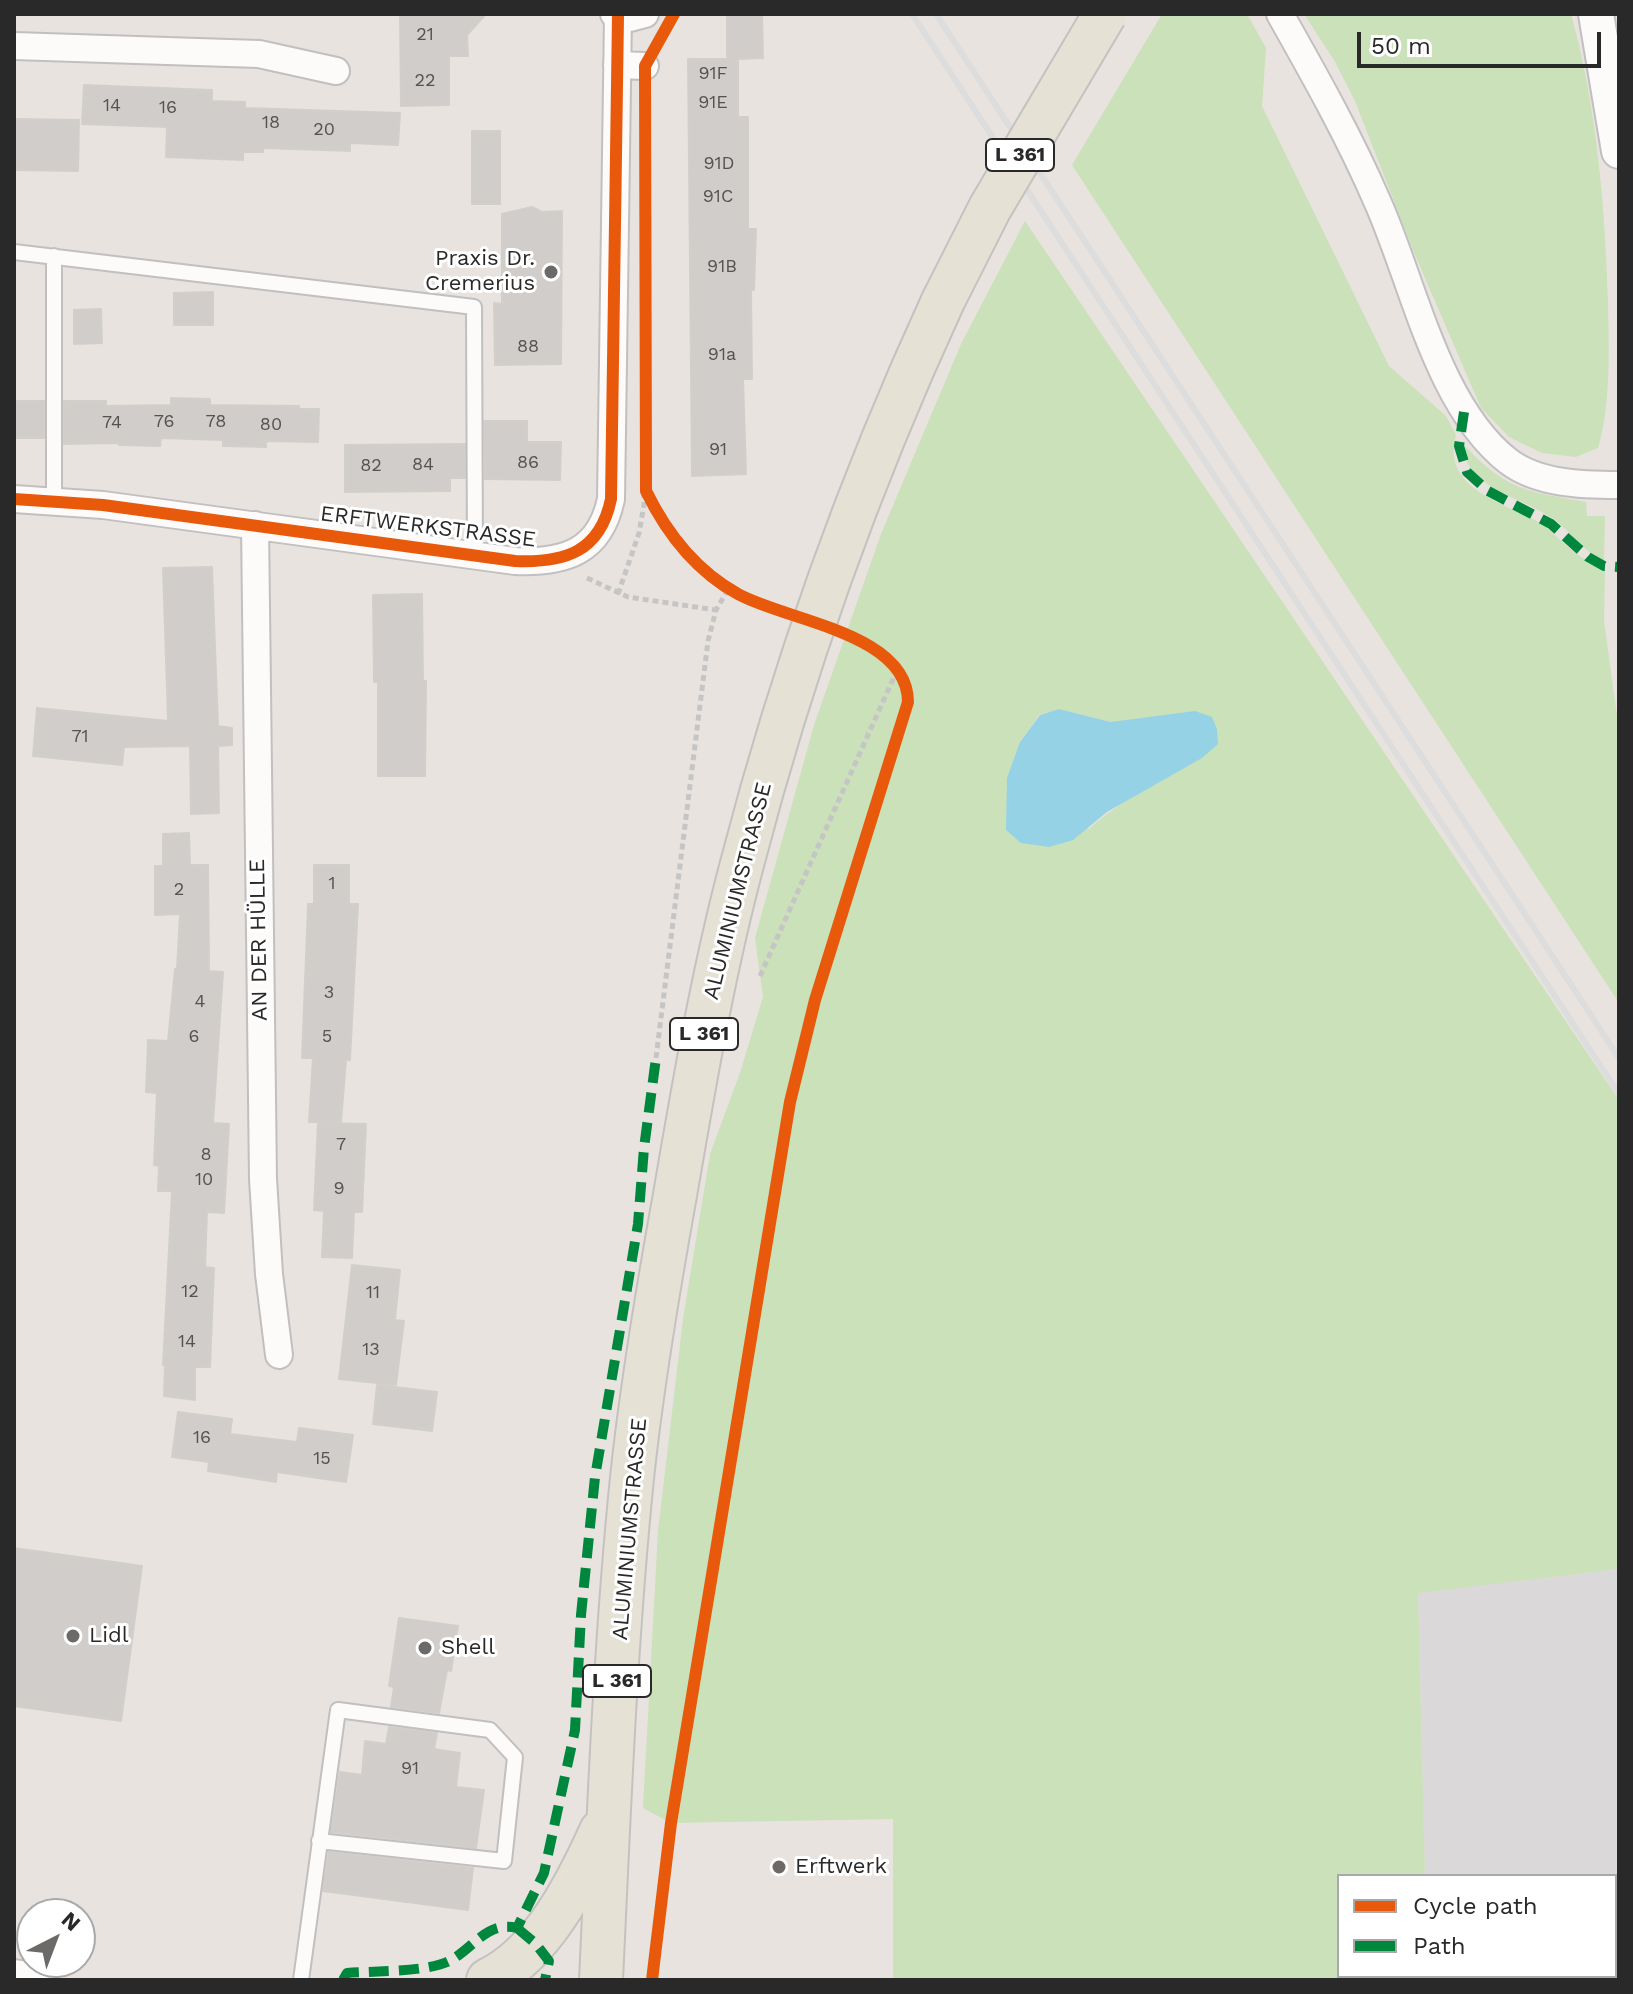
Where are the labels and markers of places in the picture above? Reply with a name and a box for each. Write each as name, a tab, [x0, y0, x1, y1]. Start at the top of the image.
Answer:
place label: Praxis Dr. Cremerius	[425, 246, 535, 298]
marker: Praxis Dr. Cremerius	[542, 263, 560, 281]
place label: Lidl	[89, 1623, 129, 1649]
marker: Lidl	[64, 1627, 82, 1645]
place label: Shell	[441, 1635, 495, 1661]
marker: Shell	[416, 1639, 434, 1657]
place label: Erftwerk	[795, 1854, 887, 1880]
marker: Erftwerk	[770, 1858, 788, 1876]

